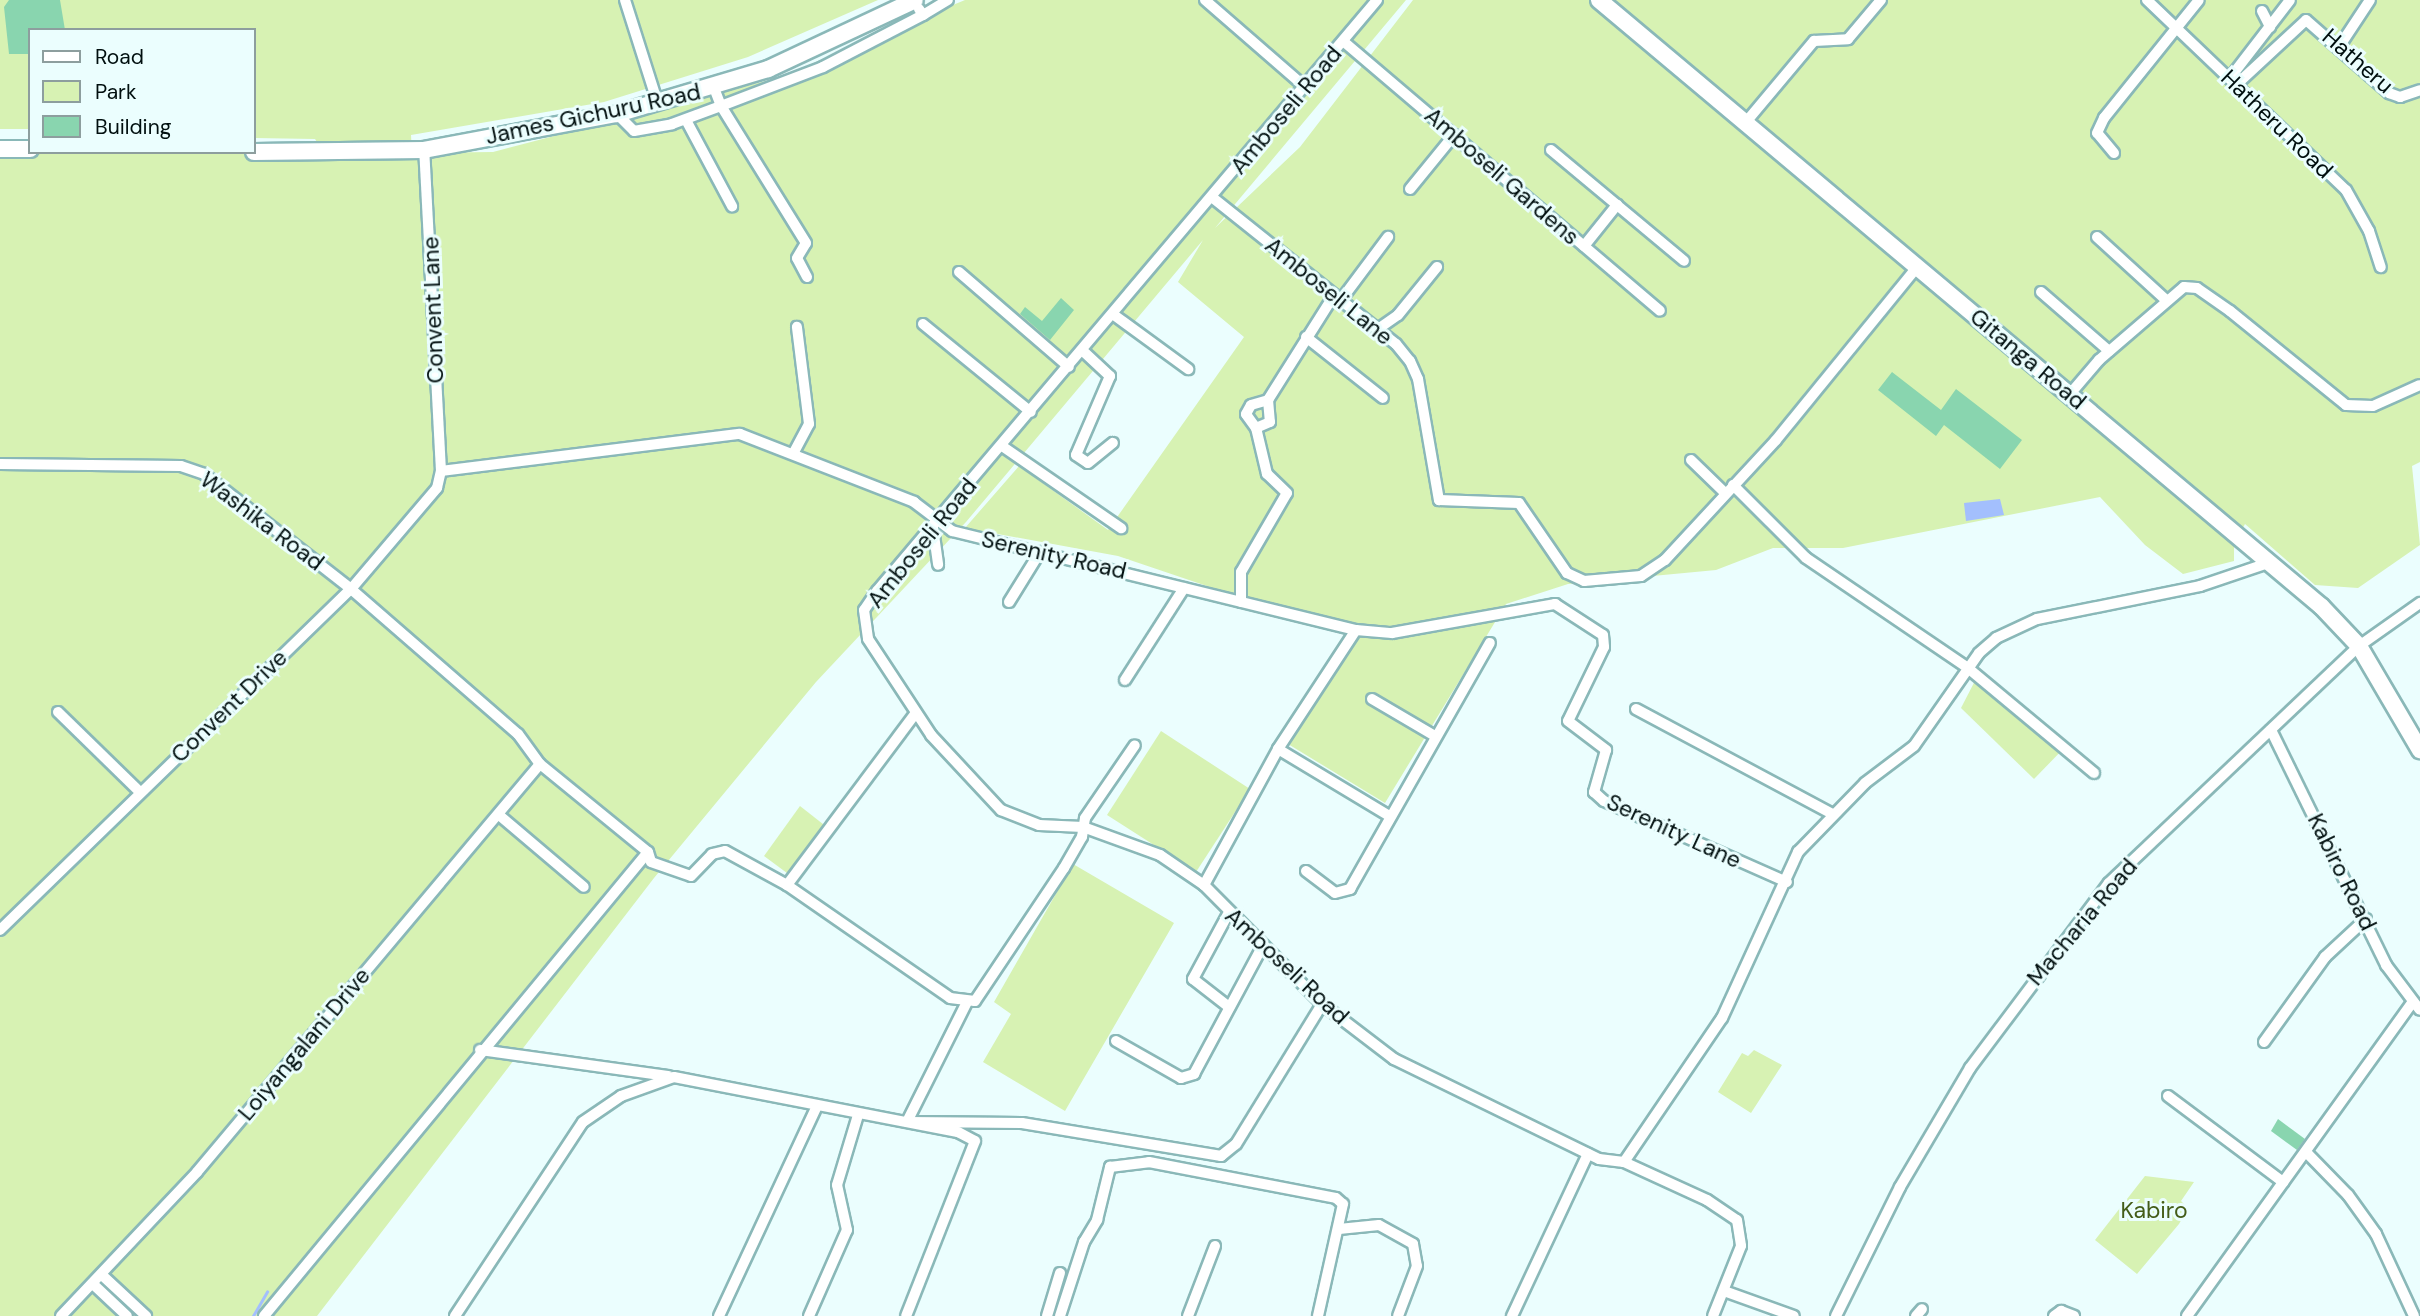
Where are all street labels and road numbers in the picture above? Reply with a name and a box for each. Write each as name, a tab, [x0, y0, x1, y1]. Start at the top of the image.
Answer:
street label: Hatheru	[2317, 23, 2399, 99]
street label: Amboseli Road	[1224, 40, 1348, 180]
street label: Hatheru Road	[2215, 64, 2339, 184]
street label: James Gichuru Road	[483, 78, 703, 150]
street label: Amboseli Gardens	[1419, 101, 1585, 251]
street label: Amboseli Lane	[1260, 231, 1398, 351]
street label: Convent Lane	[417, 236, 449, 384]
street label: Gitanga Road	[1964, 303, 2092, 415]
street label: Washika Road	[195, 466, 329, 576]
street label: Amboseli Road	[861, 473, 983, 613]
street label: Serenity Road	[979, 525, 1129, 585]
street label: Convent Drive	[165, 644, 293, 768]
street label: Serenity Lane	[1602, 788, 1746, 874]
street label: Kabiro Road	[2302, 809, 2382, 935]
street label: Macharia Road	[2021, 853, 2143, 991]
street label: Amboseli Road	[1220, 902, 1354, 1030]
street label: Loiyangalani Drive	[232, 962, 376, 1126]

